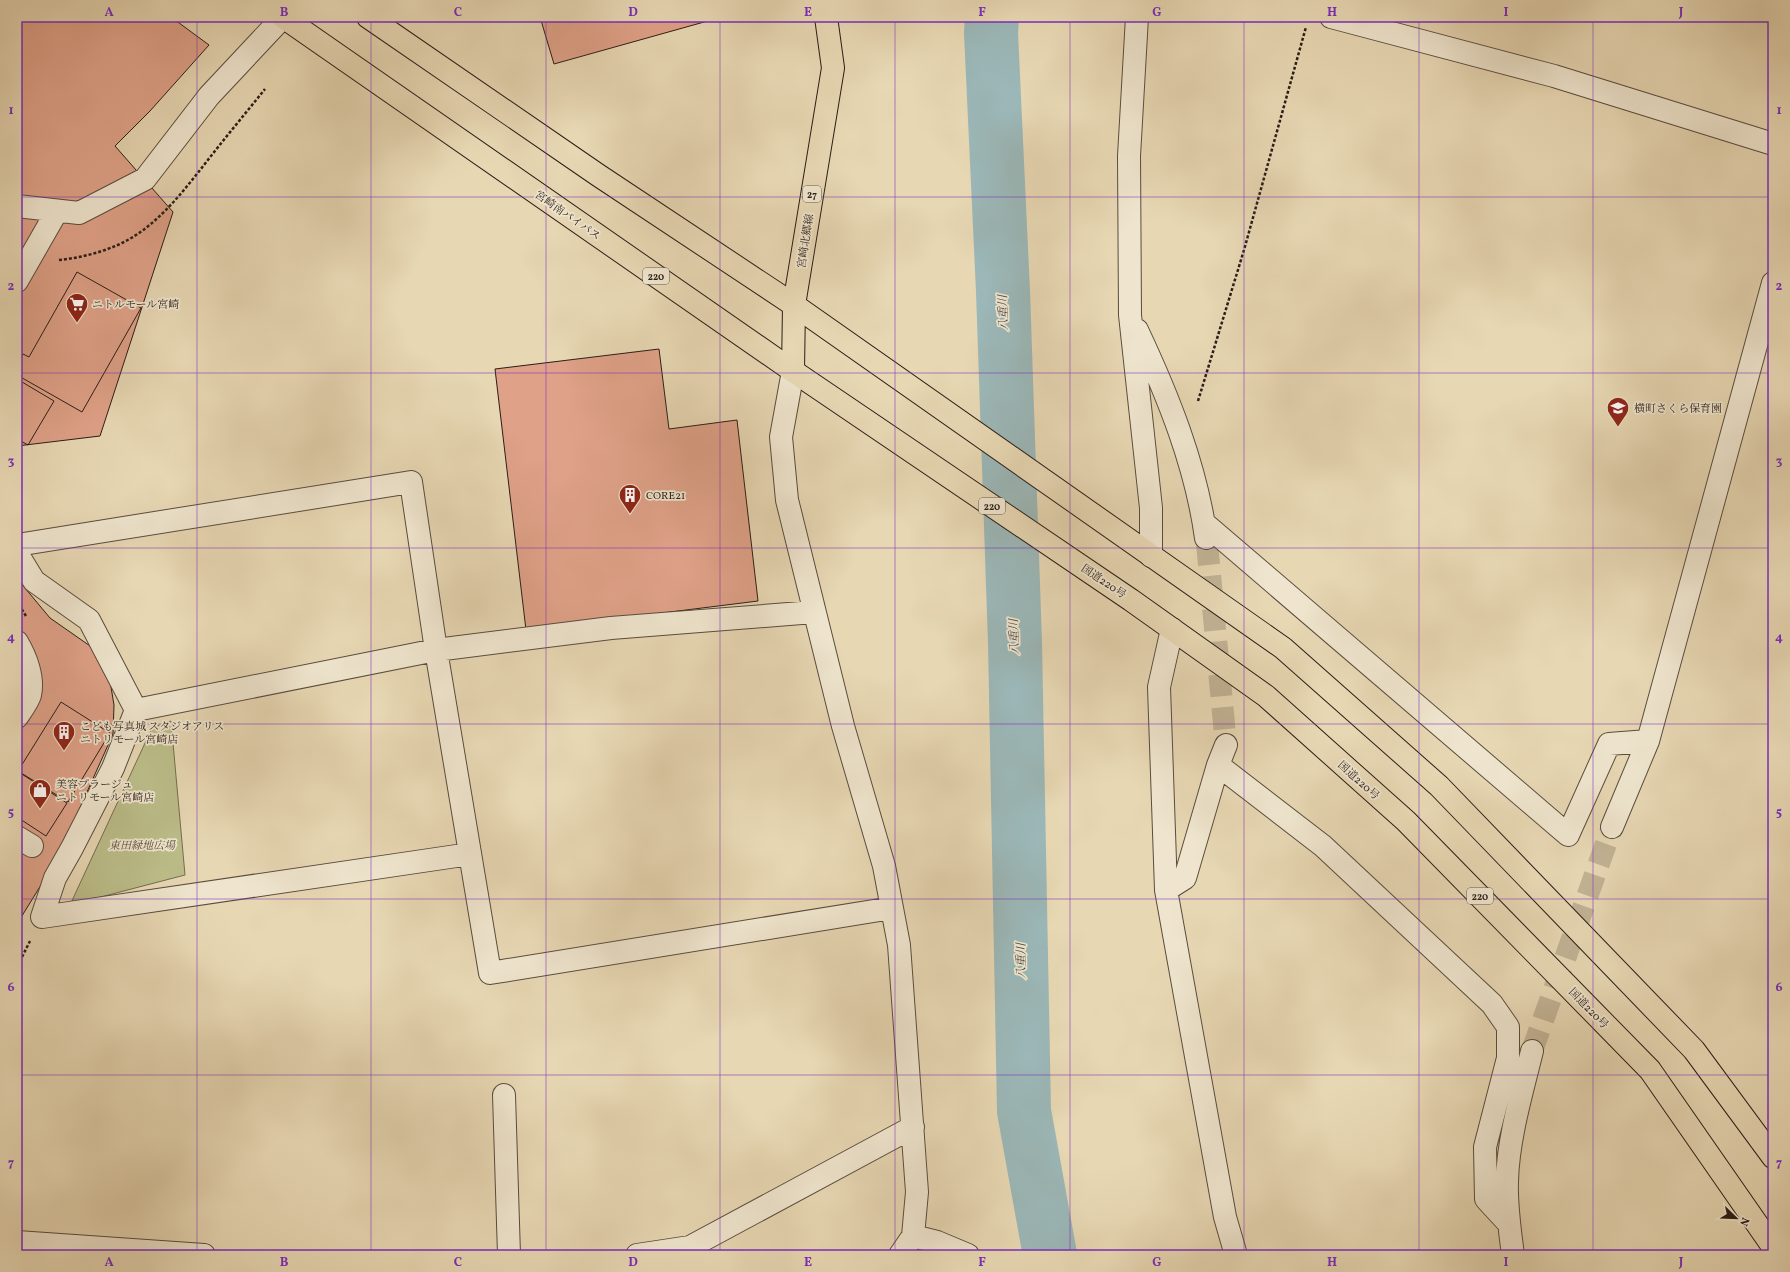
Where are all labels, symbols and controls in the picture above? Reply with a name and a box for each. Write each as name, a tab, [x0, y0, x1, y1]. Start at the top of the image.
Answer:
text: A	[104, 4, 114, 22]
text: B	[280, 4, 289, 22]
text: C	[454, 4, 462, 22]
text: D	[628, 4, 638, 22]
text: E	[804, 4, 812, 22]
text: F	[978, 4, 986, 22]
text: G	[1152, 4, 1162, 22]
text: H	[1327, 4, 1337, 22]
text: I	[1504, 4, 1509, 22]
text: J	[1678, 4, 1684, 22]
text: 1	[8, 102, 14, 120]
text: 1	[1776, 102, 1782, 120]
road number: 27	[803, 186, 821, 202]
street label: 宮崎南バイパス	[531, 188, 603, 244]
street label: 宮崎北郷線	[795, 213, 818, 270]
road number: 220	[643, 268, 669, 284]
text: 2	[8, 278, 15, 296]
text: 2	[1776, 278, 1783, 296]
supermarket icon: ニトルモール宮崎	[64, 291, 90, 324]
water label: 八重川	[995, 293, 1013, 331]
place label: ニトルモール宮崎	[92, 298, 179, 313]
school or university icon: 横町さくら保育園	[1605, 395, 1631, 428]
place label: 横町さくら保育園	[1634, 402, 1722, 417]
text: 3	[8, 453, 15, 471]
text: 3	[1776, 453, 1783, 471]
building icon: CORE21	[617, 482, 643, 515]
place label: CORE21	[646, 489, 685, 504]
road number: 220	[979, 498, 1005, 514]
street label: 国道220号	[1078, 562, 1129, 603]
water label: 八重川	[1006, 617, 1024, 655]
text: 4	[7, 629, 15, 647]
text: 4	[1775, 629, 1783, 647]
building icon: こども写真城 スタジオアリス ニトリモール宮崎店	[51, 719, 77, 752]
place label: こども写真城 スタジオアリス ニトリモール宮崎店	[80, 720, 224, 748]
street label: 国道220号	[1334, 758, 1382, 804]
shop icon: 美容プラージュ ニトリモール宮崎店	[27, 777, 53, 810]
place label: 美容プラージュ ニトリモール宮崎店	[56, 778, 154, 806]
text: 5	[8, 804, 14, 822]
text: 5	[1776, 804, 1782, 822]
park label: 東田緑地広場	[109, 839, 176, 854]
road number: 220	[1467, 888, 1493, 904]
water label: 八重川	[1014, 941, 1030, 979]
text: 6	[7, 979, 15, 997]
text: 6	[1775, 979, 1783, 997]
street label: 国道220号	[1565, 985, 1611, 1033]
text: 7	[8, 1155, 14, 1173]
text: 7	[1776, 1155, 1782, 1173]
north arrow	[1716, 1198, 1756, 1238]
text: N	[1735, 1215, 1752, 1228]
text: A	[104, 1254, 114, 1272]
text: B	[280, 1254, 289, 1272]
text: C	[454, 1254, 462, 1272]
text: D	[628, 1254, 638, 1272]
text: E	[804, 1254, 812, 1272]
text: F	[978, 1254, 986, 1272]
text: G	[1152, 1254, 1162, 1272]
text: H	[1327, 1254, 1337, 1272]
text: I	[1504, 1254, 1509, 1272]
text: J	[1678, 1254, 1684, 1272]

